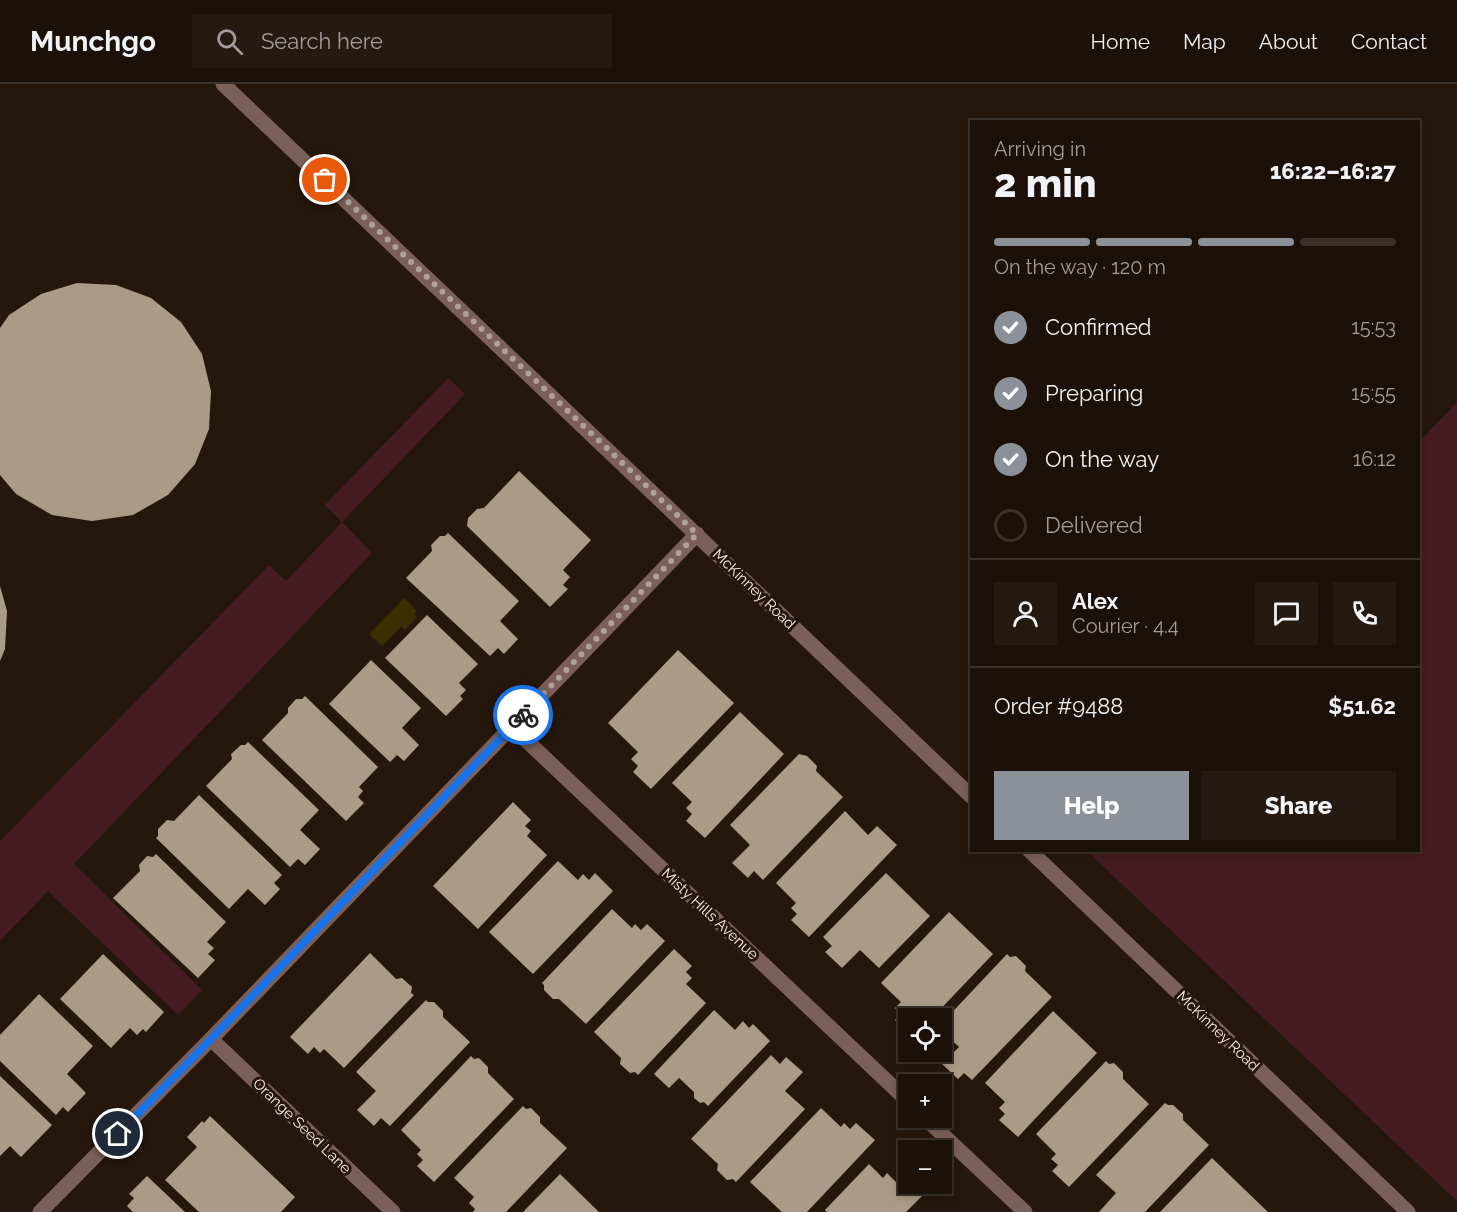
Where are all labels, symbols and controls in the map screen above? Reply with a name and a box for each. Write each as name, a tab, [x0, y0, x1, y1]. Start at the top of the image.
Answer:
search box	[192, 14, 612, 68]
text: Munchgo	[30, 25, 156, 58]
icon: search	[213, 25, 246, 58]
text: Search here	[261, 28, 383, 54]
text: Home	[1091, 29, 1150, 54]
text: Map	[1183, 29, 1226, 54]
text: About	[1259, 29, 1318, 54]
text: Contact	[1351, 29, 1427, 54]
text: Arriving in	[994, 137, 1086, 161]
pin	[299, 154, 350, 205]
text: 16:22–16:27	[1270, 158, 1396, 184]
text: 2 min	[994, 160, 1097, 206]
icon: bag	[308, 163, 341, 196]
text: On the way · 120 m	[994, 255, 1166, 279]
icon: check	[994, 311, 1027, 344]
text: Confirmed	[1045, 314, 1152, 340]
text: 15:53	[1351, 315, 1396, 339]
icon: check	[994, 377, 1027, 410]
text: Preparing	[1045, 380, 1143, 406]
text: 15:55	[1351, 381, 1396, 405]
icon: check	[994, 443, 1027, 476]
text: On the way	[1045, 446, 1159, 472]
text: 16:12	[1353, 447, 1396, 471]
text: Delivered	[1045, 512, 1143, 538]
street label: McKinney Road	[709, 545, 799, 633]
button: person	[994, 582, 1057, 645]
button: chat	[1255, 582, 1318, 645]
button: phone	[1333, 582, 1396, 645]
text: Alex	[1072, 588, 1118, 614]
text: Courier · 4.4	[1072, 614, 1179, 638]
courier	[493, 685, 553, 745]
text: Order #9488	[994, 693, 1123, 719]
text: $51.62	[1328, 693, 1396, 719]
icon: bike	[507, 699, 540, 732]
button: Help	[994, 771, 1189, 840]
button: Share	[1201, 771, 1396, 840]
street label: Misty Hills Avenue	[658, 864, 762, 964]
street label: McKinney Road	[1173, 987, 1263, 1075]
map controls	[898, 1008, 952, 1194]
button: locate	[898, 1008, 952, 1062]
button: +	[898, 1074, 952, 1128]
street label: Orange Seed Lane	[249, 1075, 355, 1178]
pin	[92, 1108, 143, 1159]
icon: home	[101, 1117, 134, 1150]
button: −	[898, 1140, 952, 1194]

